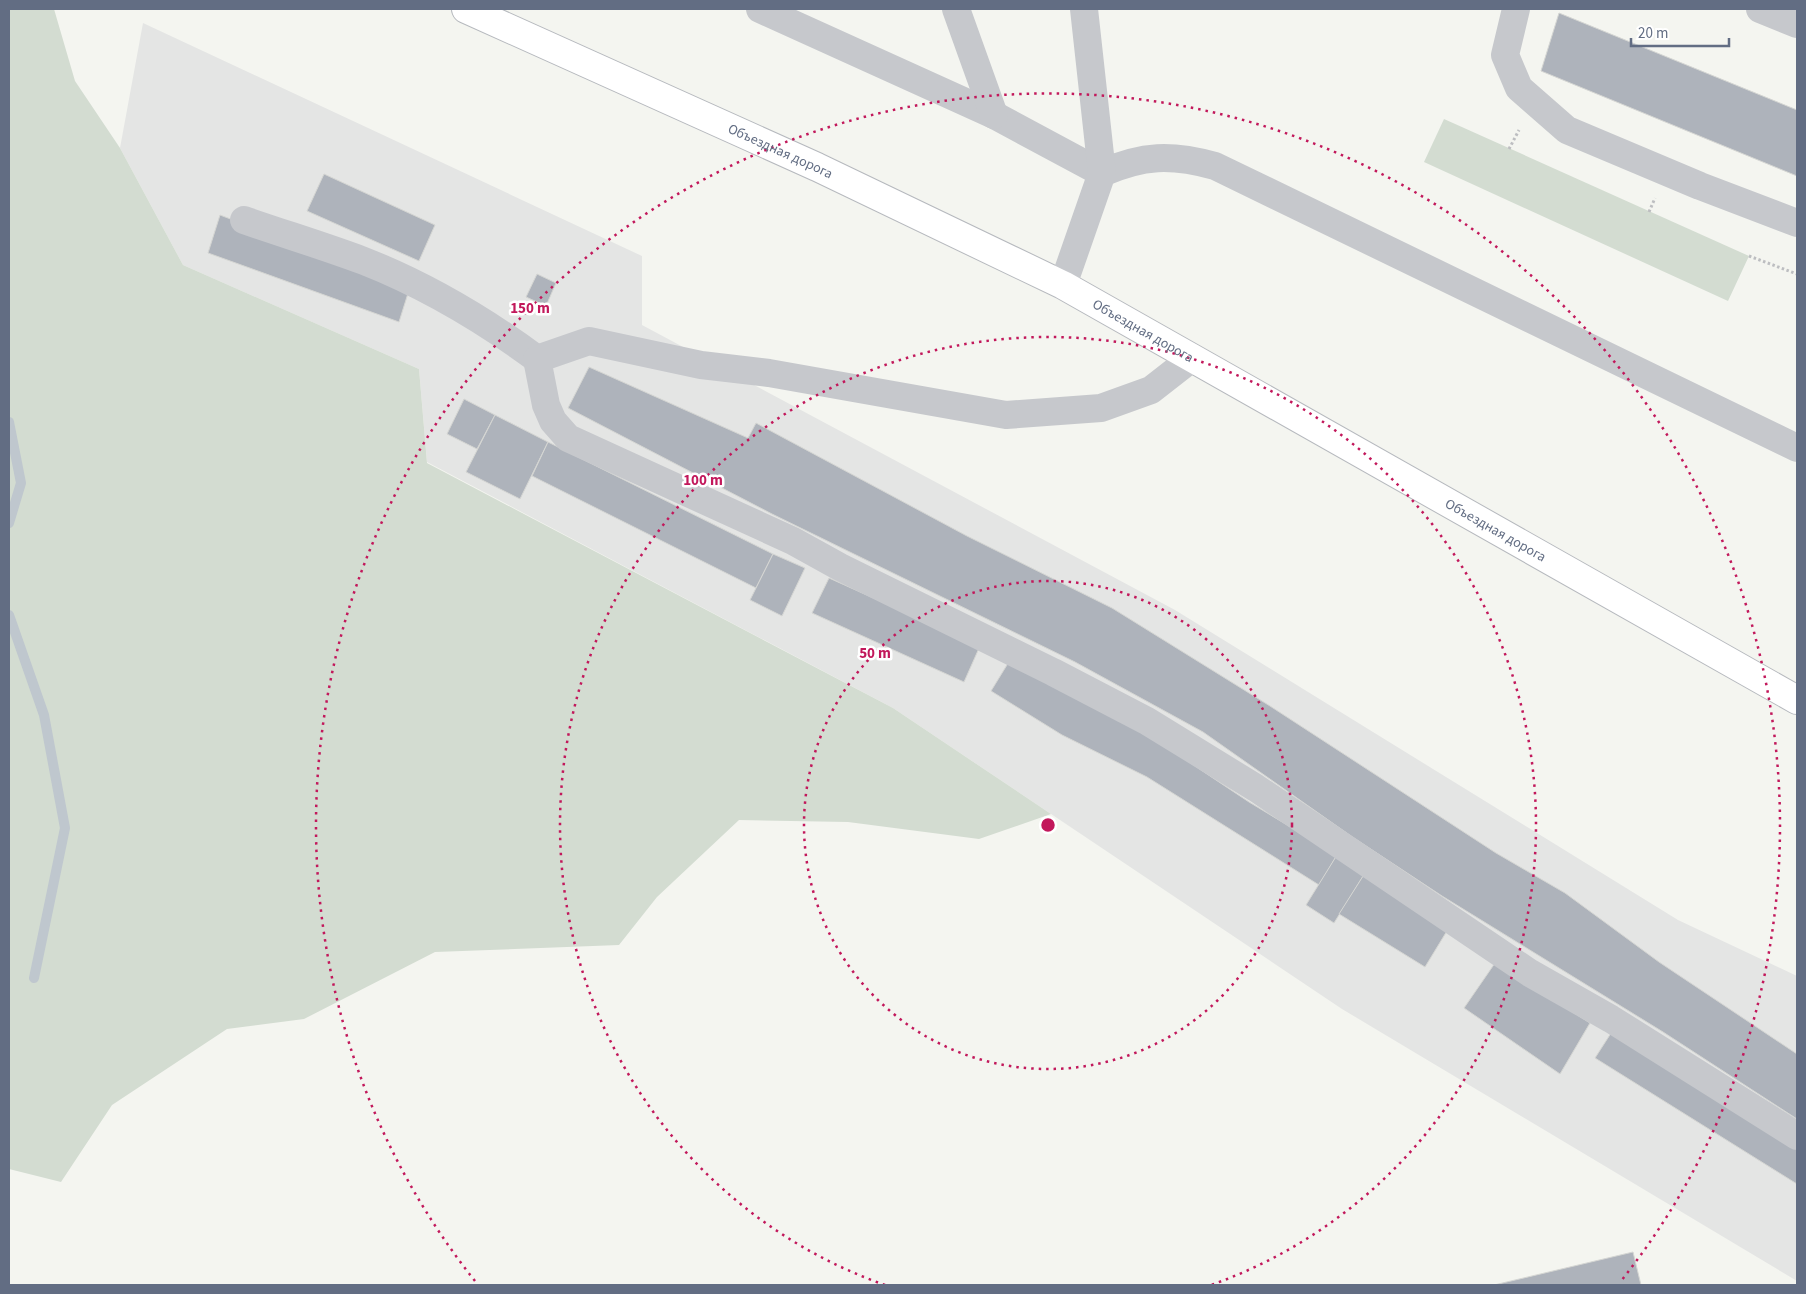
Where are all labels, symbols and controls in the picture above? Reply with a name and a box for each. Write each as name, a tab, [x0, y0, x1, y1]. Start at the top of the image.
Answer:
scale bar	[1631, 15, 1728, 47]
text: 20 m	[1638, 23, 1668, 44]
street label: Объездная дорога	[724, 119, 836, 184]
street label: Объездная дорога	[1089, 295, 1197, 368]
text: 150 m	[510, 298, 550, 319]
text: 100 m	[683, 470, 723, 491]
street label: Объездная дорога	[1441, 494, 1550, 567]
text: 50 m	[859, 643, 891, 664]
centre of rings	[1039, 816, 1057, 834]

